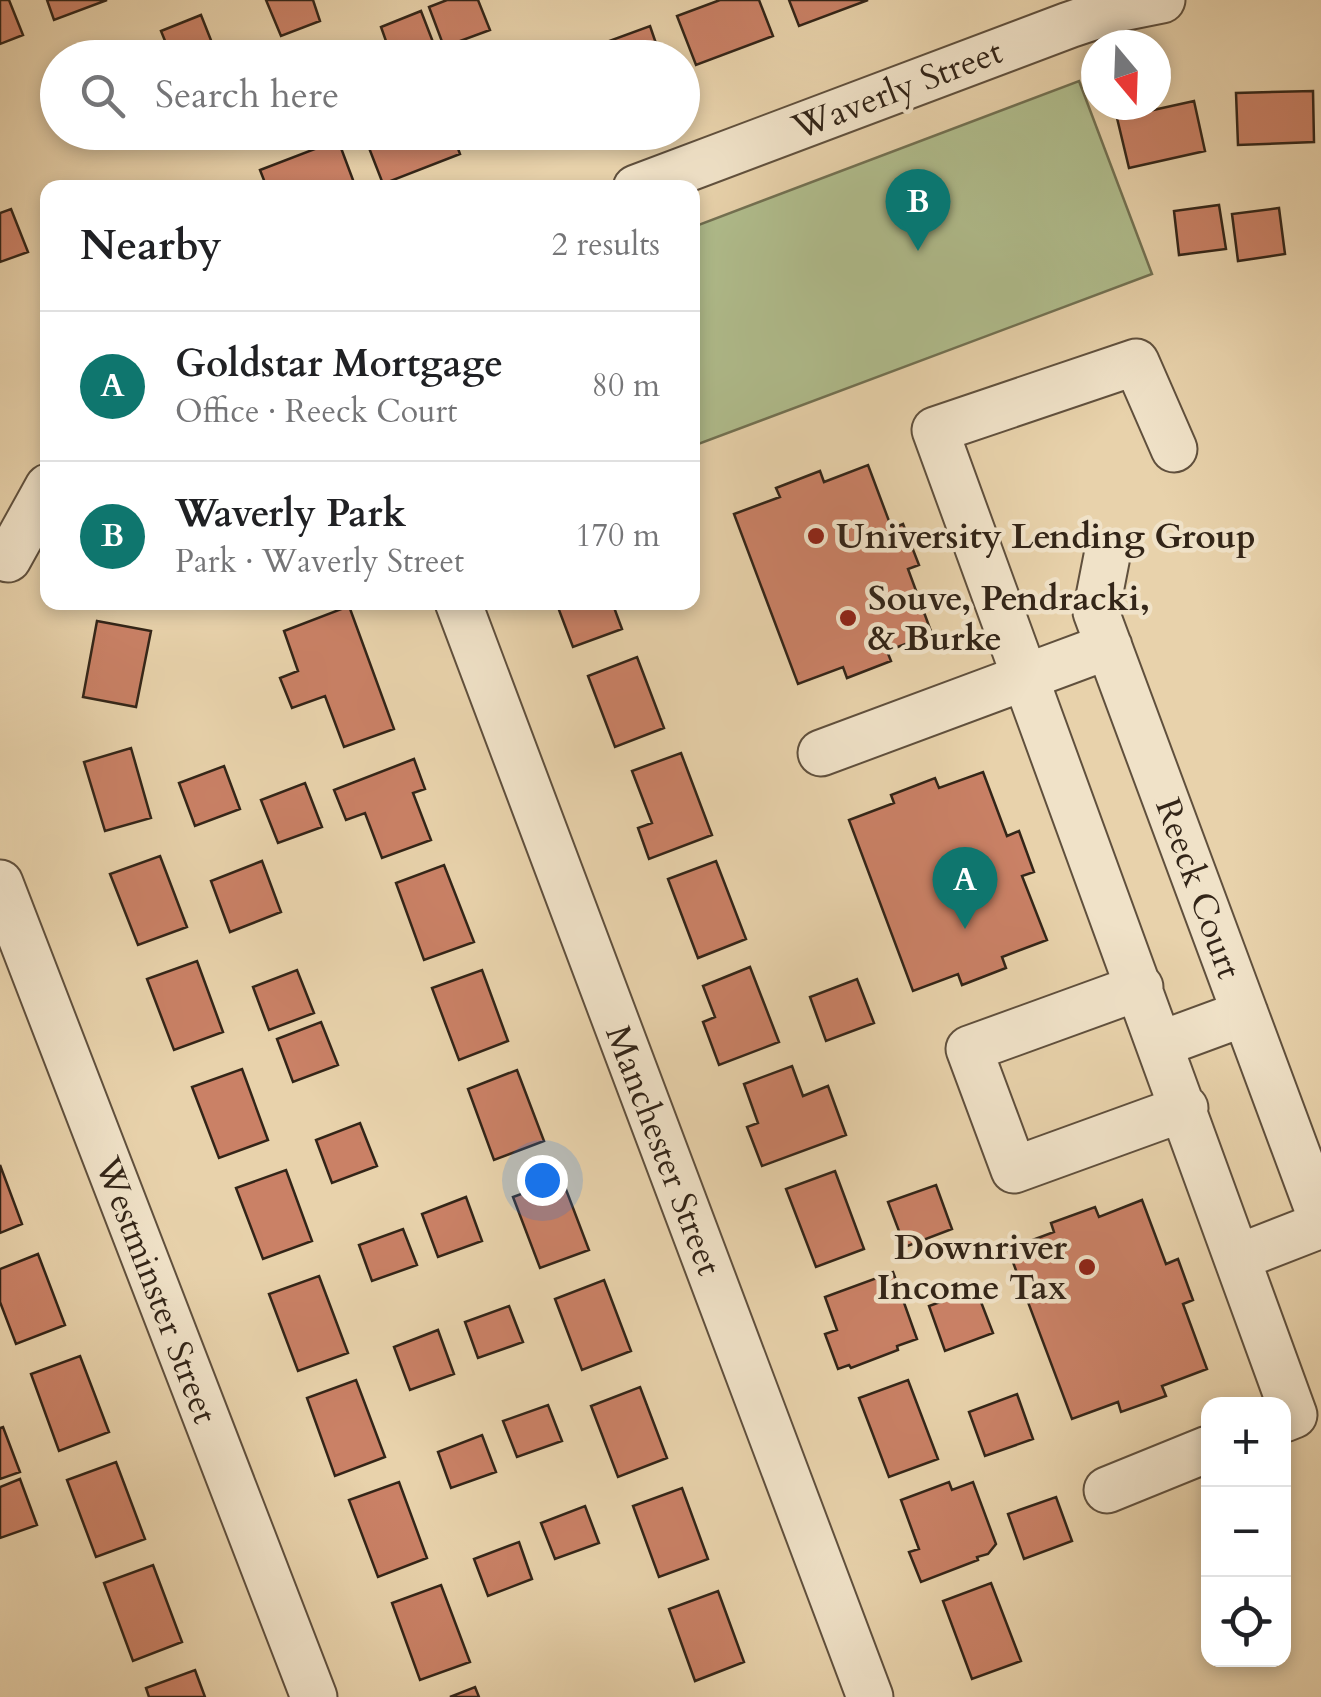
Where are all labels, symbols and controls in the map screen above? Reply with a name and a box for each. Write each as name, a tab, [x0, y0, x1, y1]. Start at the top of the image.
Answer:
street label: Waverly Street	[785, 28, 1009, 152]
north arrow	[1081, 30, 1171, 120]
search box	[40, 40, 700, 150]
icon: search	[75, 68, 130, 123]
text: Search here	[155, 69, 339, 121]
pin: B	[886, 168, 950, 251]
text: Nearby	[80, 217, 222, 274]
text: 2 results	[552, 223, 660, 267]
text: Goldstar Mortgage	[175, 338, 503, 390]
text: A	[100, 364, 125, 408]
text: 80 m	[592, 364, 660, 408]
text: Office · Reeck Court	[175, 390, 457, 434]
text: Waverly Park	[175, 488, 406, 540]
place label: University Lending Group	[836, 513, 1256, 561]
text: B	[101, 514, 124, 558]
text: 170 m	[575, 514, 660, 558]
marker: University Lending Group	[805, 525, 827, 547]
text: Park · Waverly Street	[175, 540, 464, 584]
place label: Souve, Pendracki, & Burke	[868, 575, 1150, 663]
marker: Souve, Pendracki, & Burke	[837, 607, 859, 629]
street label: Reeck Court	[1143, 791, 1253, 985]
pin: A	[932, 846, 998, 929]
street label: Manchester Street	[593, 1018, 733, 1282]
street label: Westminster Street	[83, 1149, 229, 1430]
your location	[517, 1155, 568, 1206]
place label: Downriver Income Tax	[877, 1224, 1068, 1312]
marker: Downriver Income Tax	[1076, 1256, 1098, 1278]
map controls	[1201, 1397, 1291, 1667]
button: +	[1201, 1397, 1291, 1487]
button: −	[1201, 1487, 1291, 1577]
button: locate	[1201, 1577, 1291, 1667]

